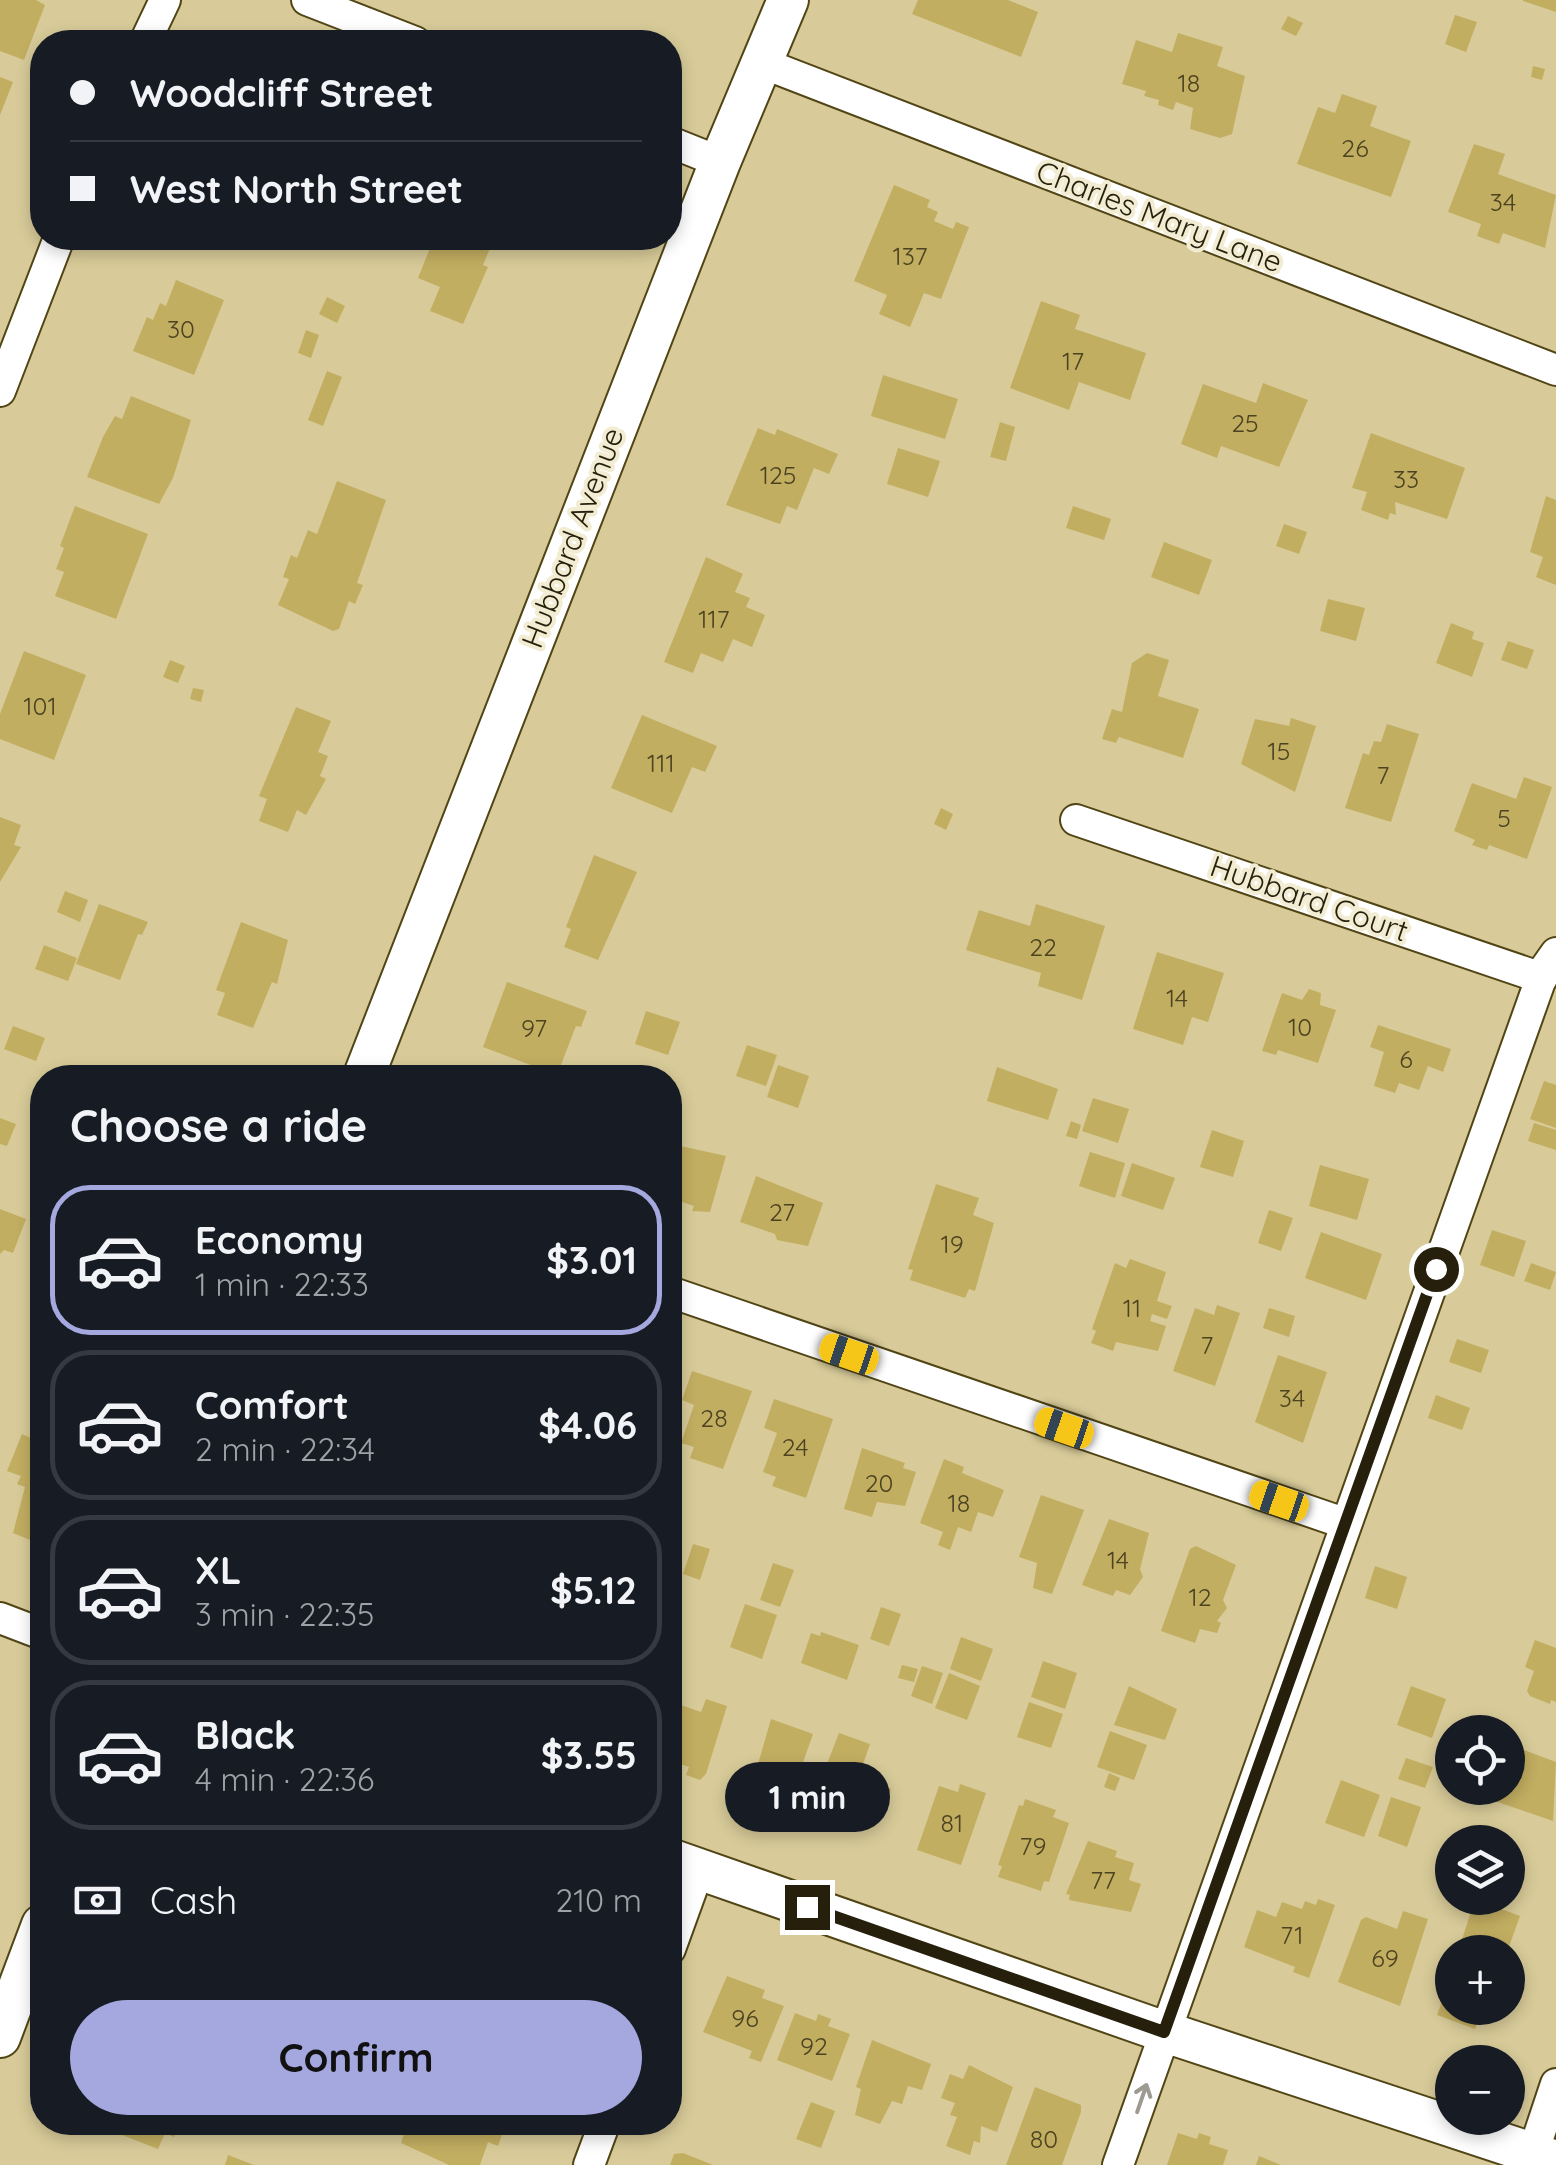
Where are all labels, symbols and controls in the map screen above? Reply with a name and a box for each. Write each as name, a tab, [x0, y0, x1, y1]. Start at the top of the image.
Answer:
house number: 18	[1178, 67, 1200, 98]
text: Woodcliff Street	[130, 69, 434, 117]
house number: 26	[1341, 132, 1369, 163]
street label: Charles Mary Lane	[1031, 152, 1288, 280]
text: West North Street	[130, 165, 463, 213]
house number: 34	[1490, 186, 1516, 217]
house number: 137	[892, 240, 928, 271]
house number: 30	[167, 313, 195, 344]
house number: 17	[1062, 345, 1084, 376]
house number: 25	[1231, 407, 1259, 438]
street label: Hubbard Avenue	[513, 422, 632, 653]
house number: 125	[760, 459, 796, 490]
house number: 33	[1393, 463, 1419, 494]
house number: 117	[698, 603, 730, 634]
house number: 101	[23, 690, 57, 721]
house number: 15	[1268, 735, 1290, 766]
house number: 111	[647, 747, 675, 778]
house number: 7	[1377, 759, 1390, 790]
house number: 5	[1497, 802, 1511, 833]
street label: Hubbard Court	[1205, 846, 1413, 950]
house number: 22	[1029, 931, 1057, 962]
house number: 14	[1166, 982, 1188, 1013]
house number: 10	[1288, 1011, 1312, 1042]
house number: 97	[521, 1012, 547, 1043]
house number: 6	[1399, 1043, 1413, 1074]
text: Choose a ride	[70, 1097, 367, 1153]
house number: 27	[769, 1196, 795, 1227]
icon: car	[75, 1215, 165, 1305]
text: Economy	[195, 1216, 364, 1264]
house number: 19	[940, 1228, 964, 1259]
text: $3.01	[546, 1236, 637, 1284]
route start	[1414, 1247, 1459, 1292]
text: 1 min · 22:33	[195, 1264, 369, 1304]
house number: 11	[1123, 1292, 1141, 1323]
house number: 7	[1201, 1329, 1214, 1360]
car	[816, 1330, 882, 1378]
icon: car	[75, 1380, 165, 1470]
text: Comfort	[195, 1381, 349, 1429]
house number: 34	[1279, 1382, 1305, 1413]
text: $4.06	[538, 1401, 637, 1449]
house number: 28	[700, 1402, 728, 1433]
car	[1031, 1404, 1097, 1452]
text: 2 min · 22:34	[195, 1429, 375, 1469]
house number: 24	[782, 1431, 808, 1462]
house number: 20	[865, 1467, 893, 1498]
car	[1246, 1477, 1312, 1525]
house number: 18	[948, 1487, 970, 1518]
house number: 14	[1107, 1544, 1129, 1575]
icon: car	[75, 1545, 165, 1635]
text: XL	[195, 1546, 241, 1594]
text: $5.12	[550, 1566, 637, 1614]
house number: 12	[1188, 1581, 1212, 1612]
text: 3 min · 22:35	[195, 1594, 374, 1634]
icon: car	[75, 1710, 165, 1800]
text: Black	[195, 1711, 295, 1759]
map controls	[1435, 1715, 1525, 2135]
button: locate	[1435, 1715, 1525, 1805]
text: $3.55	[541, 1731, 637, 1779]
text: 4 min · 22:36	[195, 1759, 374, 1799]
callout: 1 min	[724, 1762, 890, 1832]
text: 1 min	[769, 1777, 846, 1817]
house number: 81	[941, 1807, 963, 1838]
button: layers	[1435, 1825, 1525, 1915]
house number: 79	[1020, 1830, 1046, 1861]
house number: 77	[1090, 1864, 1116, 1895]
icon: cash	[70, 1873, 125, 1928]
text: Cash	[150, 1876, 237, 1924]
text: 210 m	[555, 1880, 642, 1920]
route end	[785, 1885, 830, 1930]
house number: 71	[1280, 1919, 1304, 1950]
button: +	[1435, 1935, 1525, 2025]
house number: 69	[1371, 1942, 1399, 1973]
button: Confirm	[70, 2000, 642, 2115]
house number: 96	[731, 2002, 759, 2033]
house number: 92	[800, 2030, 828, 2061]
button: −	[1435, 2045, 1525, 2135]
one-way arrow	[1134, 2083, 1152, 2115]
house number: 80	[1030, 2123, 1058, 2154]

